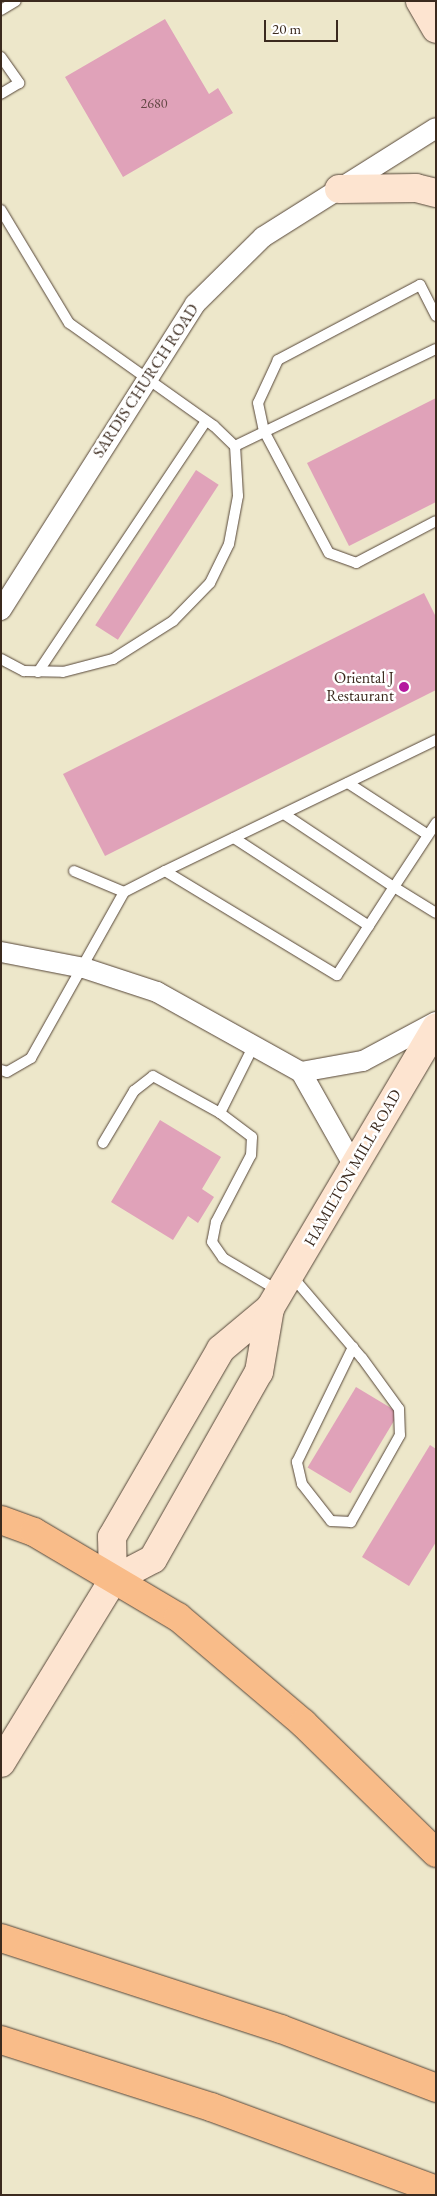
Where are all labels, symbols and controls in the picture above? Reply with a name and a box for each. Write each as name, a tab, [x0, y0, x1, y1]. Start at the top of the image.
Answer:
scale bar	[267, 10, 341, 42]
text: 20 m	[272, 19, 301, 38]
house number: 2680	[141, 95, 167, 111]
street label: SARDIS CHURCH ROAD	[89, 301, 203, 461]
place label: Oriental J Restaurant	[326, 668, 394, 706]
marker: Oriental J Restaurant	[398, 681, 410, 693]
street label: HAMILTON MILL ROAD	[300, 1086, 406, 1250]

